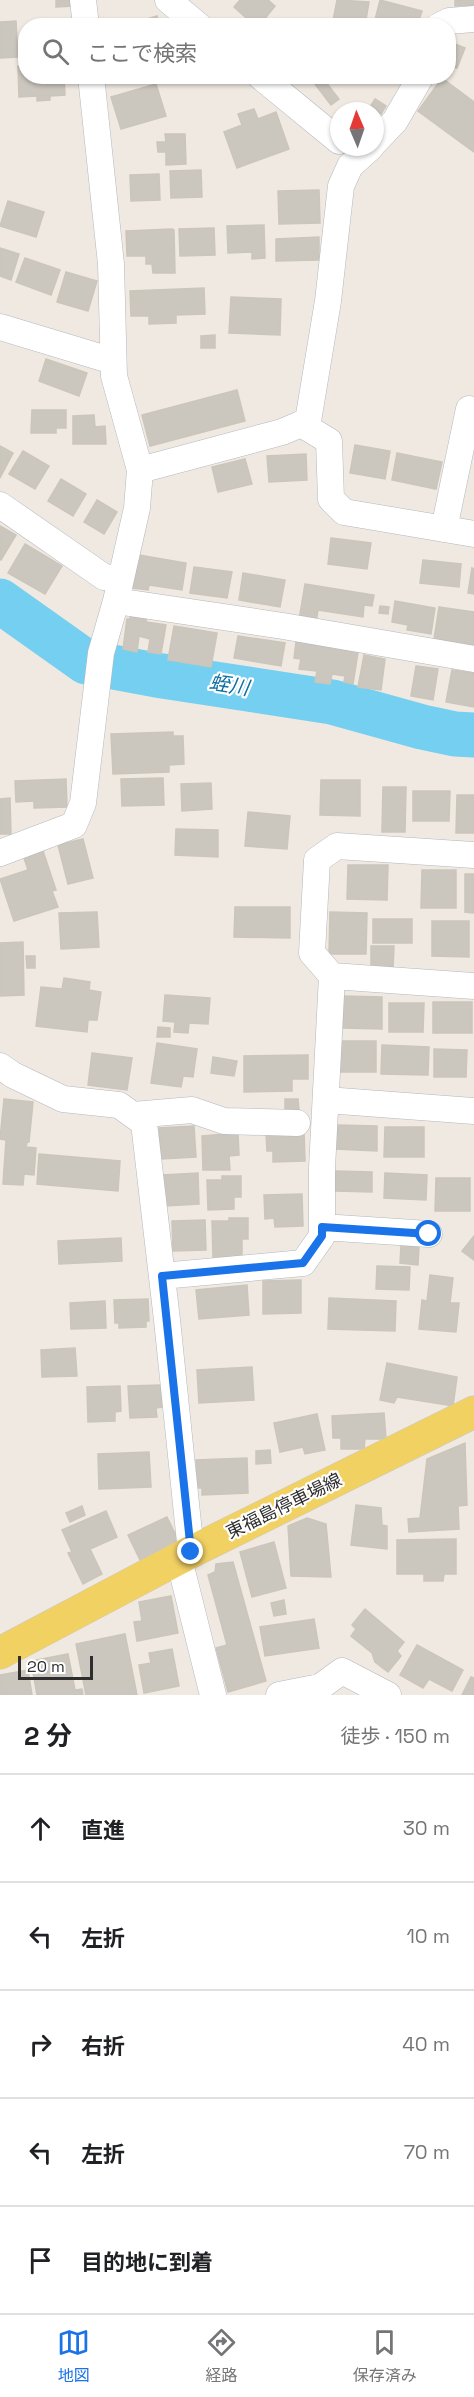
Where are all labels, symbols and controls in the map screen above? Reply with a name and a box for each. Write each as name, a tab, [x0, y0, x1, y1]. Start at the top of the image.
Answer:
search box	[18, 18, 456, 84]
icon: search	[39, 35, 72, 68]
text: ここで検索	[87, 39, 197, 67]
north arrow	[330, 102, 384, 156]
water label: 蛭川	[207, 669, 253, 701]
route start	[415, 1220, 441, 1246]
street label: 東福島停車場線	[222, 1468, 345, 1544]
route end	[177, 1538, 203, 1564]
scale bar	[18, 1653, 93, 1680]
text: 20 m	[27, 1656, 65, 1677]
text: 2 分	[24, 1719, 72, 1753]
text: 徒歩 · 150 m	[340, 1723, 450, 1749]
icon: ahead	[24, 1812, 57, 1845]
text: 30 m	[403, 1815, 450, 1841]
text: 直進	[81, 1816, 125, 1844]
icon: left	[24, 1920, 57, 1953]
text: 10 m	[406, 1923, 450, 1949]
text: 左折	[81, 1924, 125, 1952]
icon: right	[24, 2028, 57, 2061]
text: 40 m	[402, 2031, 450, 2057]
text: 右折	[81, 2032, 125, 2060]
icon: left	[24, 2136, 57, 2169]
text: 70 m	[404, 2139, 450, 2165]
text: 左折	[81, 2140, 125, 2168]
icon: arrive	[24, 2244, 57, 2277]
text: 目的地に到着	[81, 2248, 213, 2276]
tab: 地図	[57, 2326, 90, 2386]
tab: 経路	[205, 2326, 238, 2386]
tab: 保存済み	[353, 2326, 417, 2386]

